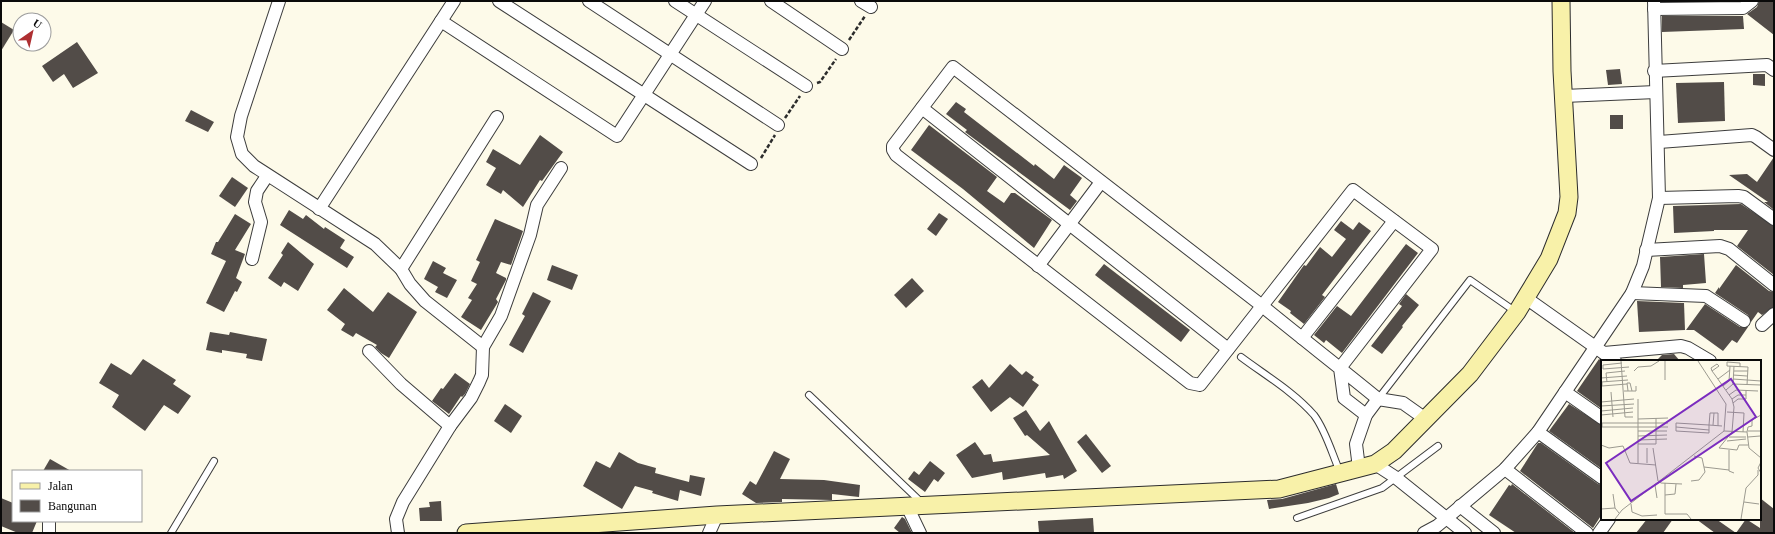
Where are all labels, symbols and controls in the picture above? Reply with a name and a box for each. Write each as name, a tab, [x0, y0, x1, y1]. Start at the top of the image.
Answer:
north arrow	[12, 12, 52, 52]
text: U	[31, 17, 44, 31]
inset map	[1601, 360, 1761, 520]
legend	[12, 470, 142, 522]
text: Jalan	[48, 479, 73, 493]
text: Bangunan	[48, 499, 97, 513]

